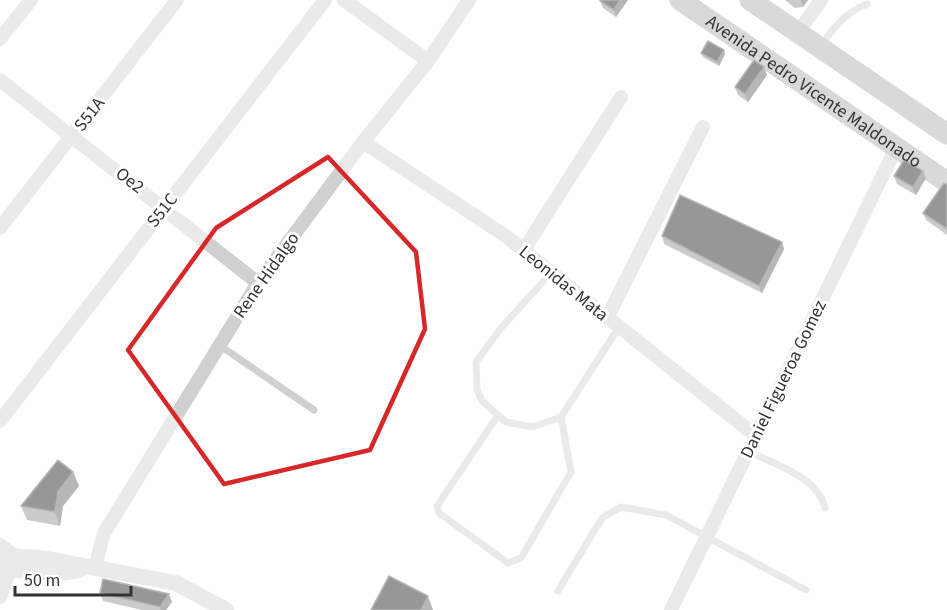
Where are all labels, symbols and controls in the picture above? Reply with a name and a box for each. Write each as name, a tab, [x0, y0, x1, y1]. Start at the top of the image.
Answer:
street label: Avenida Pedro Vicente Maldonado	[701, 9, 926, 174]
street label: S51A	[68, 92, 111, 137]
street label: Oe2	[110, 161, 149, 199]
street label: S51C	[141, 188, 184, 233]
street label: Rene Hidalgo	[228, 227, 305, 323]
street label: Leonidas Mata	[514, 240, 614, 327]
street label: Daniel Figueroa Gomez	[734, 296, 833, 463]
scale bar	[15, 559, 130, 597]
text: 50 m	[24, 568, 60, 593]

